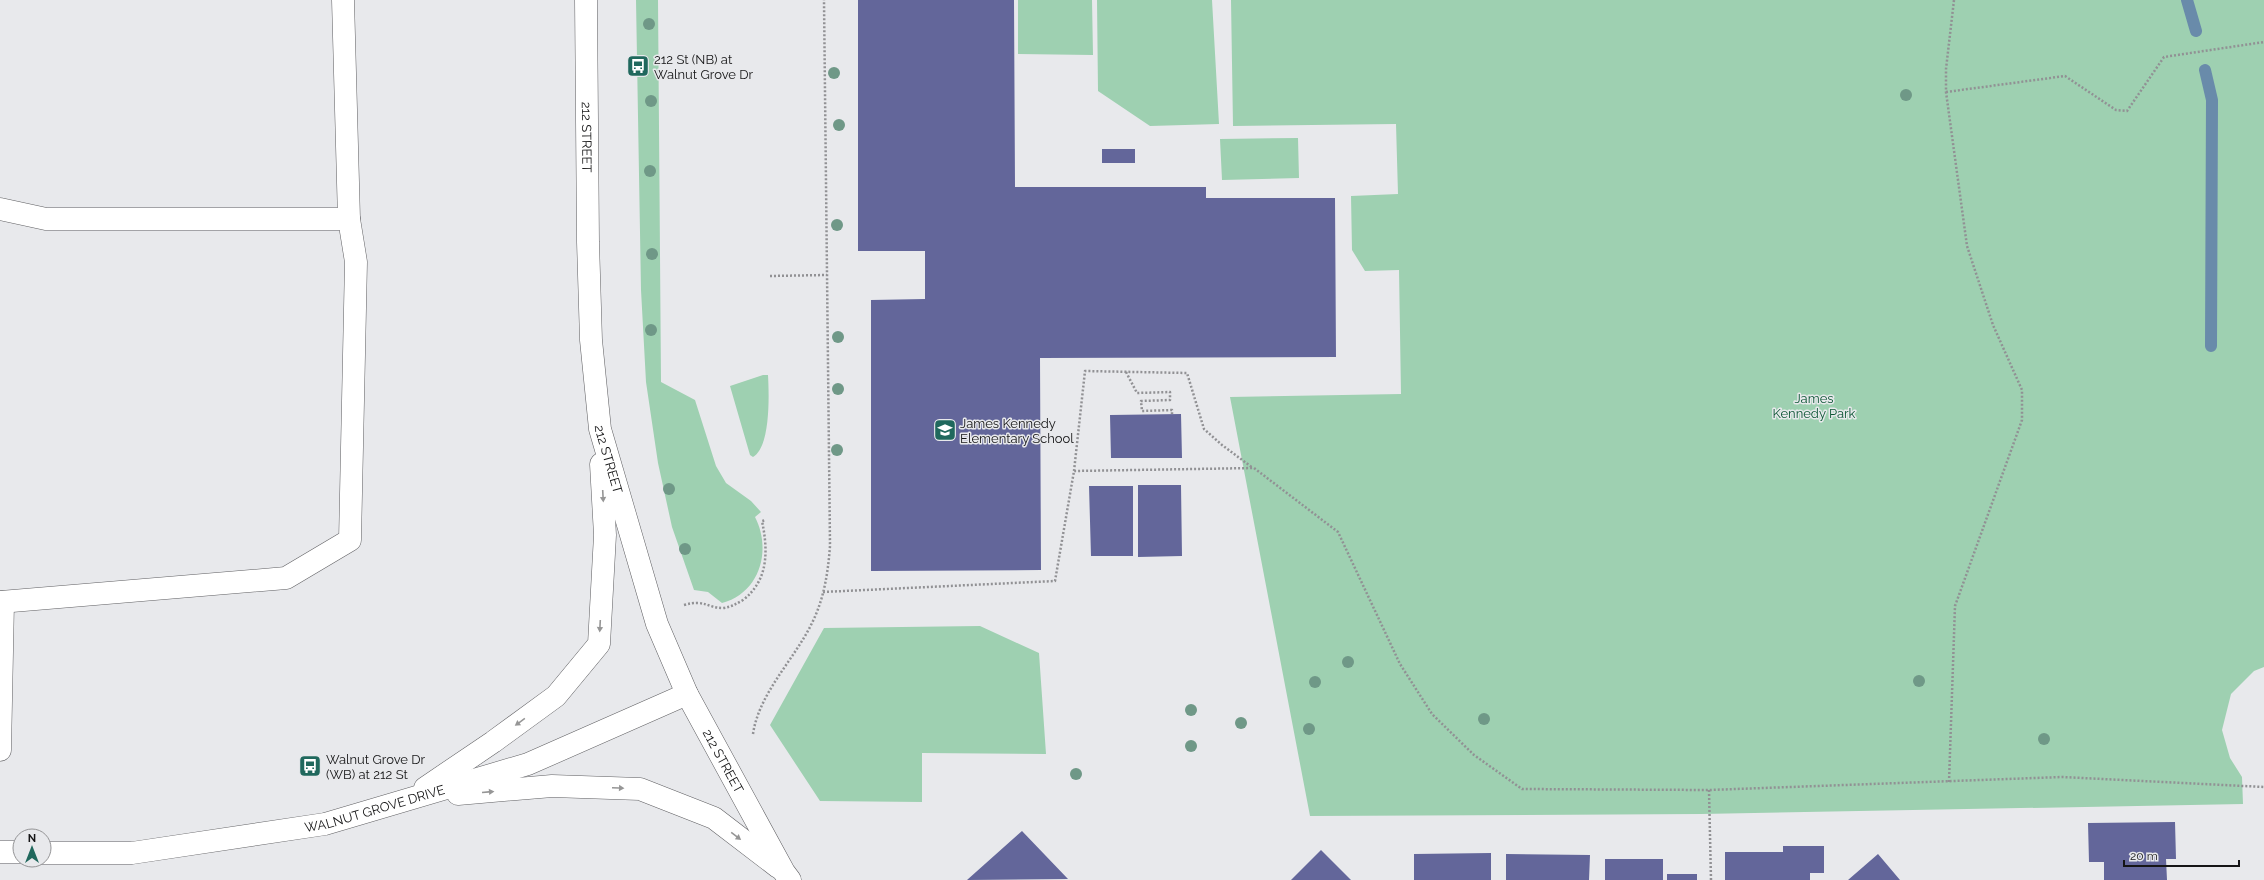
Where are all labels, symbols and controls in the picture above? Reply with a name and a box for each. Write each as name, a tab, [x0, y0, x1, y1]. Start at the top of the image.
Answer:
place label: 212 St (NB) at Walnut Grove Dr	[654, 52, 754, 82]
bus stop icon: 212 St (NB) at Walnut Grove Dr	[625, 53, 651, 79]
street label: 212 STREET	[579, 102, 595, 172]
park label: James Kennedy Park	[1772, 391, 1856, 421]
place label: James Kennedy Elementary School	[960, 416, 1074, 446]
school or university icon: James Kennedy Elementary School	[932, 417, 958, 443]
street label: 212 STREET	[592, 424, 626, 495]
one-way arrow	[600, 490, 606, 503]
one-way arrow	[597, 620, 604, 632]
one-way arrow	[515, 718, 525, 726]
street label: 212 STREET	[700, 726, 747, 796]
place label: Walnut Grove Dr (WB) at 212 St	[326, 752, 426, 782]
bus stop icon: Walnut Grove Dr (WB) at 212 St	[297, 753, 323, 779]
street label: WALNUT GROVE DRIVE	[303, 782, 446, 834]
one-way arrow	[612, 785, 624, 792]
one-way arrow	[482, 788, 494, 795]
north arrow	[12, 828, 52, 868]
text: N	[28, 832, 36, 845]
one-way arrow	[731, 832, 742, 840]
scale bar	[2124, 842, 2239, 868]
text: 20 m	[2130, 849, 2158, 863]

